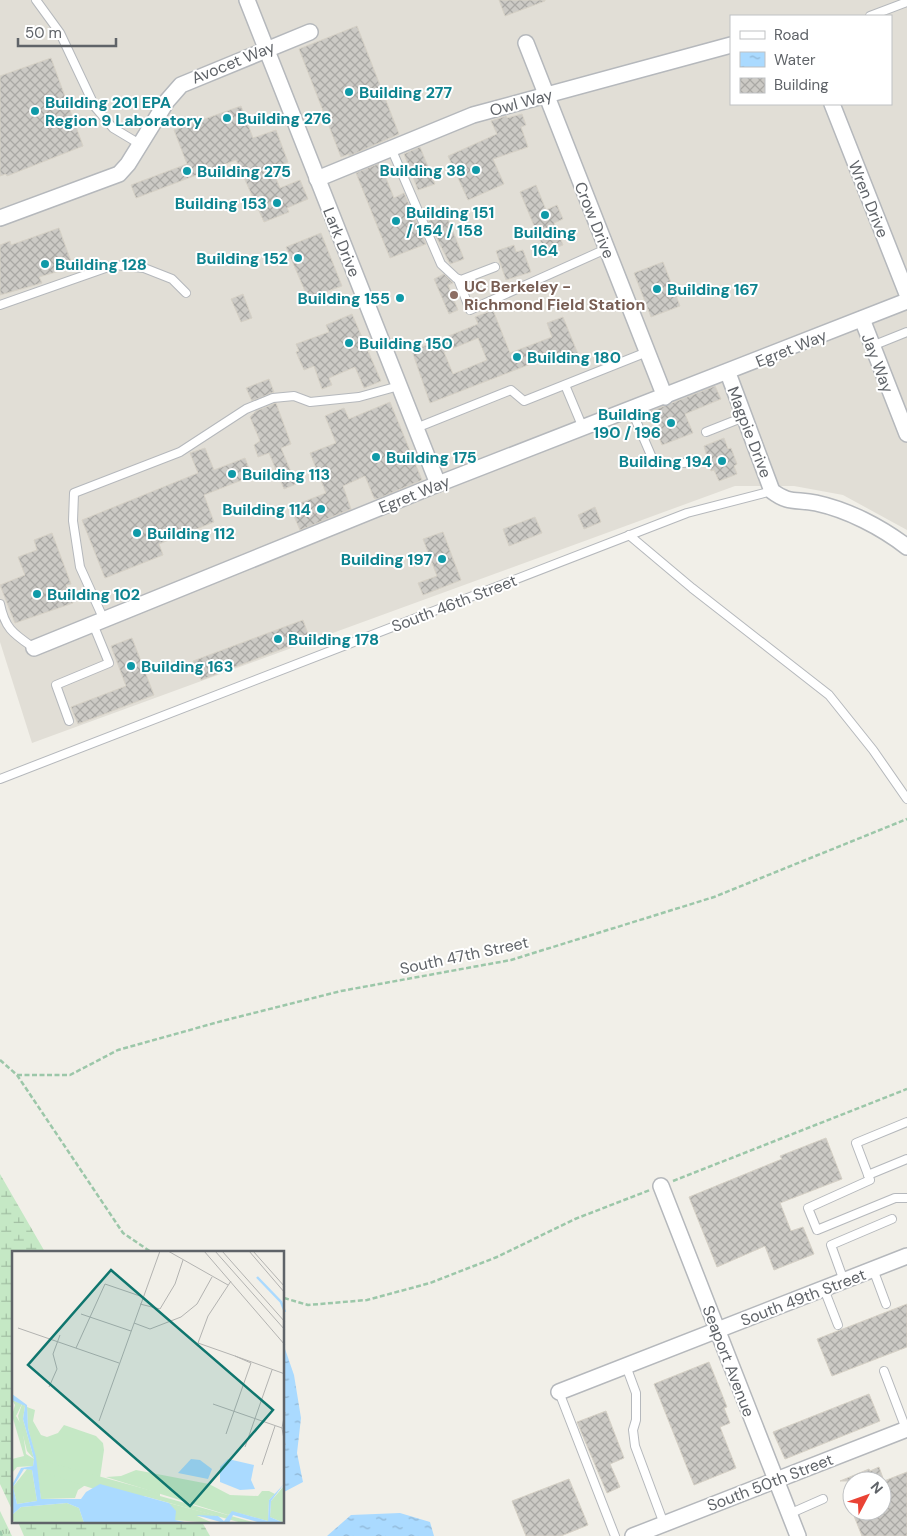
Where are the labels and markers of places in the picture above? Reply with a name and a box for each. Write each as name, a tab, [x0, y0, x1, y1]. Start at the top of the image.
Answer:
place label: Building 277	[359, 82, 452, 103]
marker: Building 277	[343, 86, 355, 98]
place label: Building 201 EPA Region 9 Laboratory	[45, 92, 203, 131]
marker: Building 201 EPA Region 9 Laboratory	[29, 105, 41, 117]
place label: Building 276	[237, 108, 331, 129]
marker: Building 276	[221, 112, 233, 124]
place label: Building 38	[379, 160, 466, 181]
place label: Building 275	[197, 161, 291, 182]
marker: Building 38	[470, 164, 482, 176]
marker: Building 275	[181, 165, 193, 177]
place label: Building 153	[175, 193, 267, 214]
marker: Building 153	[271, 197, 283, 209]
place label: Building 151 / 154 / 158	[406, 202, 494, 241]
marker: Building 164	[539, 209, 551, 221]
marker: Building 151 / 154 / 158	[390, 215, 402, 227]
place label: Building 164	[514, 222, 577, 261]
place label: Building 152	[196, 248, 288, 269]
marker: Building 152	[292, 252, 304, 264]
place label: Building 128	[55, 254, 147, 275]
marker: Building 128	[39, 258, 51, 270]
place label: UC Berkeley - Richmond Field Station	[464, 276, 645, 315]
place label: Building 167	[667, 279, 759, 300]
marker: Building 167	[651, 283, 663, 295]
place label: Building 155	[298, 288, 390, 309]
marker: UC Berkeley - Richmond Field Station	[448, 289, 460, 301]
marker: Building 155	[394, 292, 406, 304]
place label: Building 150	[359, 333, 453, 354]
marker: Building 150	[343, 337, 355, 349]
place label: Building 180	[527, 347, 621, 368]
marker: Building 180	[511, 351, 523, 363]
place label: Building 190 / 196	[593, 404, 661, 443]
marker: Building 190 / 196	[665, 417, 677, 429]
place label: Building 175	[386, 447, 477, 468]
marker: Building 175	[370, 451, 382, 463]
place label: Building 194	[619, 451, 712, 472]
marker: Building 194	[716, 455, 728, 467]
place label: Building 113	[242, 464, 330, 485]
marker: Building 113	[226, 468, 238, 480]
place label: Building 114	[222, 499, 311, 520]
marker: Building 114	[315, 503, 327, 515]
place label: Building 112	[147, 523, 235, 544]
marker: Building 112	[131, 527, 143, 539]
place label: Building 197	[341, 549, 432, 570]
marker: Building 197	[436, 553, 448, 565]
place label: Building 102	[47, 584, 140, 605]
marker: Building 102	[31, 588, 43, 600]
place label: Building 178	[288, 629, 379, 650]
marker: Building 178	[272, 633, 284, 645]
place label: Building 163	[141, 656, 233, 677]
marker: Building 163	[125, 660, 137, 672]

